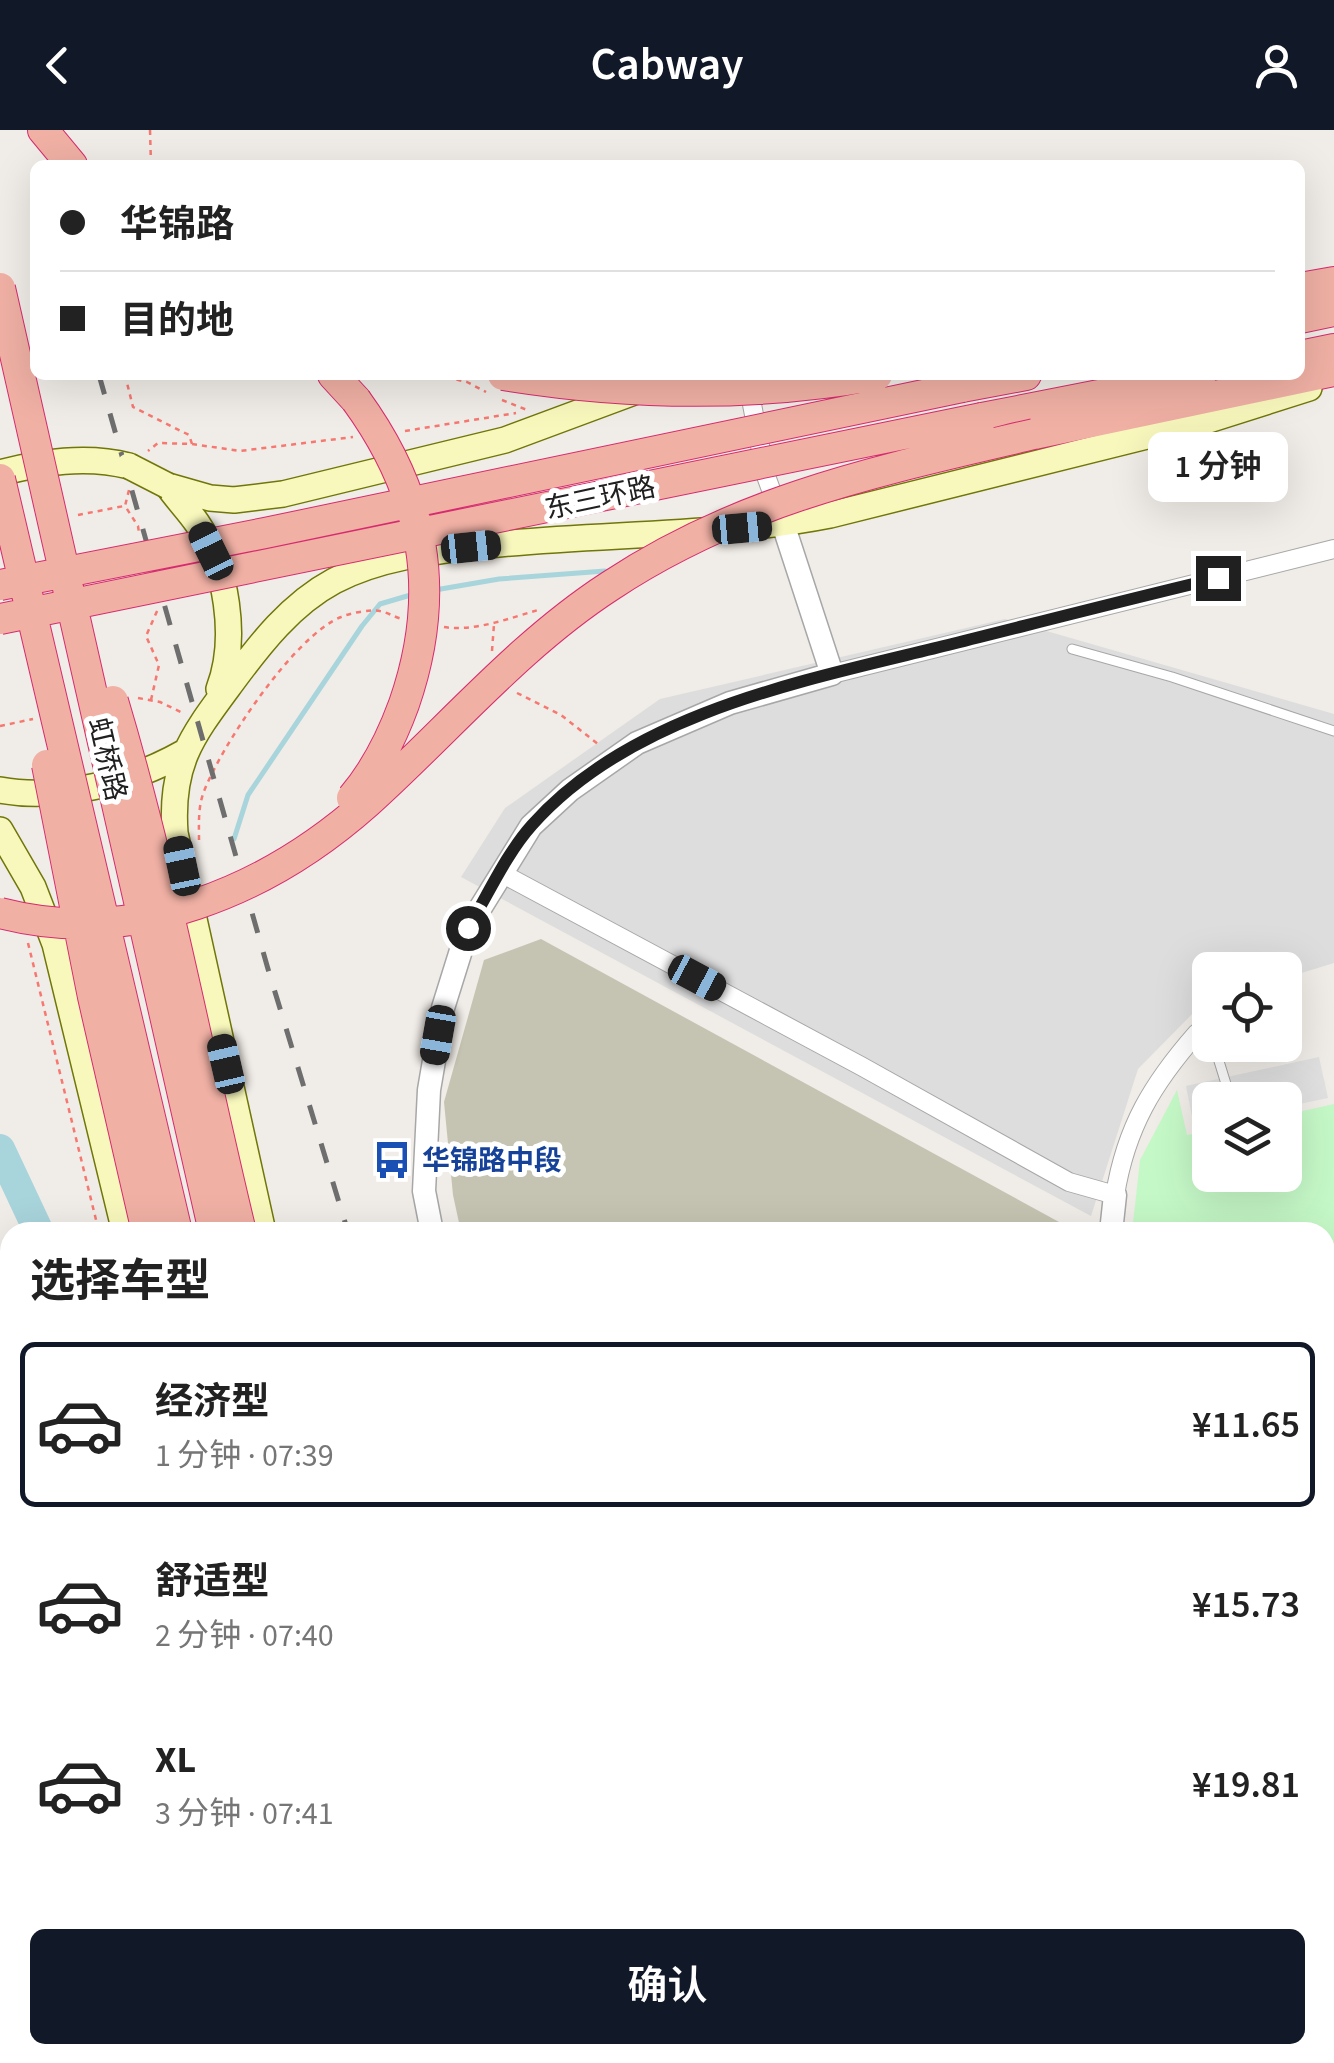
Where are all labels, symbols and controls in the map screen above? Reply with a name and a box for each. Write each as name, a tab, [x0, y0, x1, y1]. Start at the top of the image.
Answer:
text: Cabway	[591, 33, 743, 97]
icon: back	[30, 38, 85, 93]
icon: person	[1249, 38, 1304, 93]
text: 华锦路	[120, 198, 234, 252]
text: 目的地	[120, 294, 234, 348]
callout: 1 分钟	[1148, 433, 1288, 503]
text: 1 分钟	[1175, 444, 1261, 490]
street label: 东三环路	[541, 467, 659, 529]
car	[711, 510, 773, 546]
car	[184, 517, 238, 585]
car	[440, 529, 502, 565]
route end	[1196, 556, 1241, 601]
street label: 虹桥路	[78, 714, 136, 805]
car	[161, 834, 203, 898]
route start	[446, 906, 491, 951]
car	[663, 951, 731, 1005]
map controls	[1192, 952, 1302, 1192]
button: locate	[1192, 952, 1302, 1062]
car	[418, 1003, 458, 1067]
car	[205, 1031, 247, 1097]
button: layers	[1192, 1082, 1302, 1192]
bus stop icon: 华锦路中段	[371, 1139, 413, 1181]
place label: 华锦路中段	[422, 1141, 562, 1181]
text: 选择车型	[30, 1250, 210, 1314]
text: 经济型	[155, 1375, 269, 1429]
icon: car	[35, 1380, 125, 1470]
text: ¥11.65	[1192, 1398, 1300, 1452]
text: 1 分钟 · 07:39	[155, 1433, 334, 1479]
text: 舒适型	[155, 1555, 269, 1609]
icon: car	[35, 1560, 125, 1650]
text: ¥15.73	[1192, 1578, 1300, 1632]
text: 2 分钟 · 07:40	[155, 1613, 334, 1659]
text: XL	[155, 1733, 196, 1787]
icon: car	[35, 1740, 125, 1830]
text: ¥19.81	[1192, 1758, 1300, 1812]
text: 3 分钟 · 07:41	[155, 1791, 334, 1837]
button: 确认	[30, 1929, 1305, 2044]

